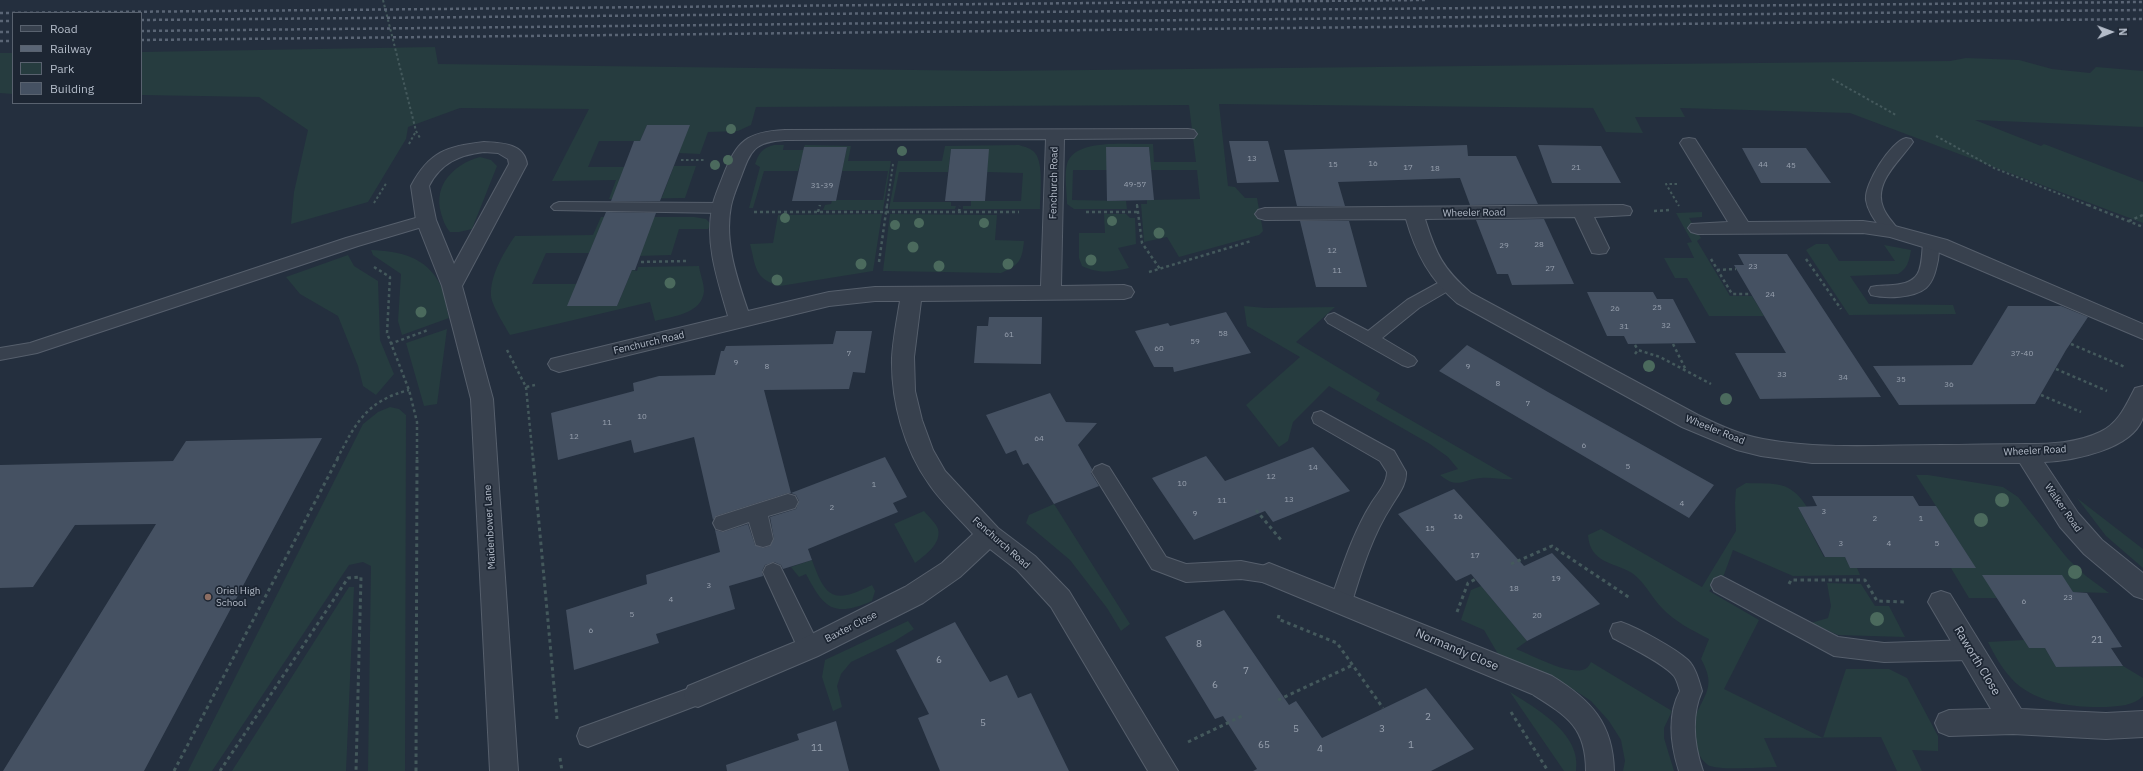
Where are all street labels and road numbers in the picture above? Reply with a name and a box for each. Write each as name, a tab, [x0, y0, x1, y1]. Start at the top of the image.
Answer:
street label: Fenchurch Road	[1047, 147, 1061, 219]
street label: Wheeler Road	[1443, 206, 1505, 220]
street label: Fenchurch Road	[612, 329, 686, 357]
street label: Wheeler Road	[1684, 413, 1746, 447]
street label: Wheeler Road	[2003, 443, 2067, 459]
street label: Walker Road	[2042, 481, 2084, 535]
street label: Maidenbower Lane	[482, 484, 498, 570]
street label: Fenchurch Road	[970, 515, 1032, 571]
street label: Baxter Close	[823, 609, 879, 645]
street label: Raworth Close	[1951, 624, 2003, 698]
street label: Normandy Close	[1413, 626, 1501, 674]

